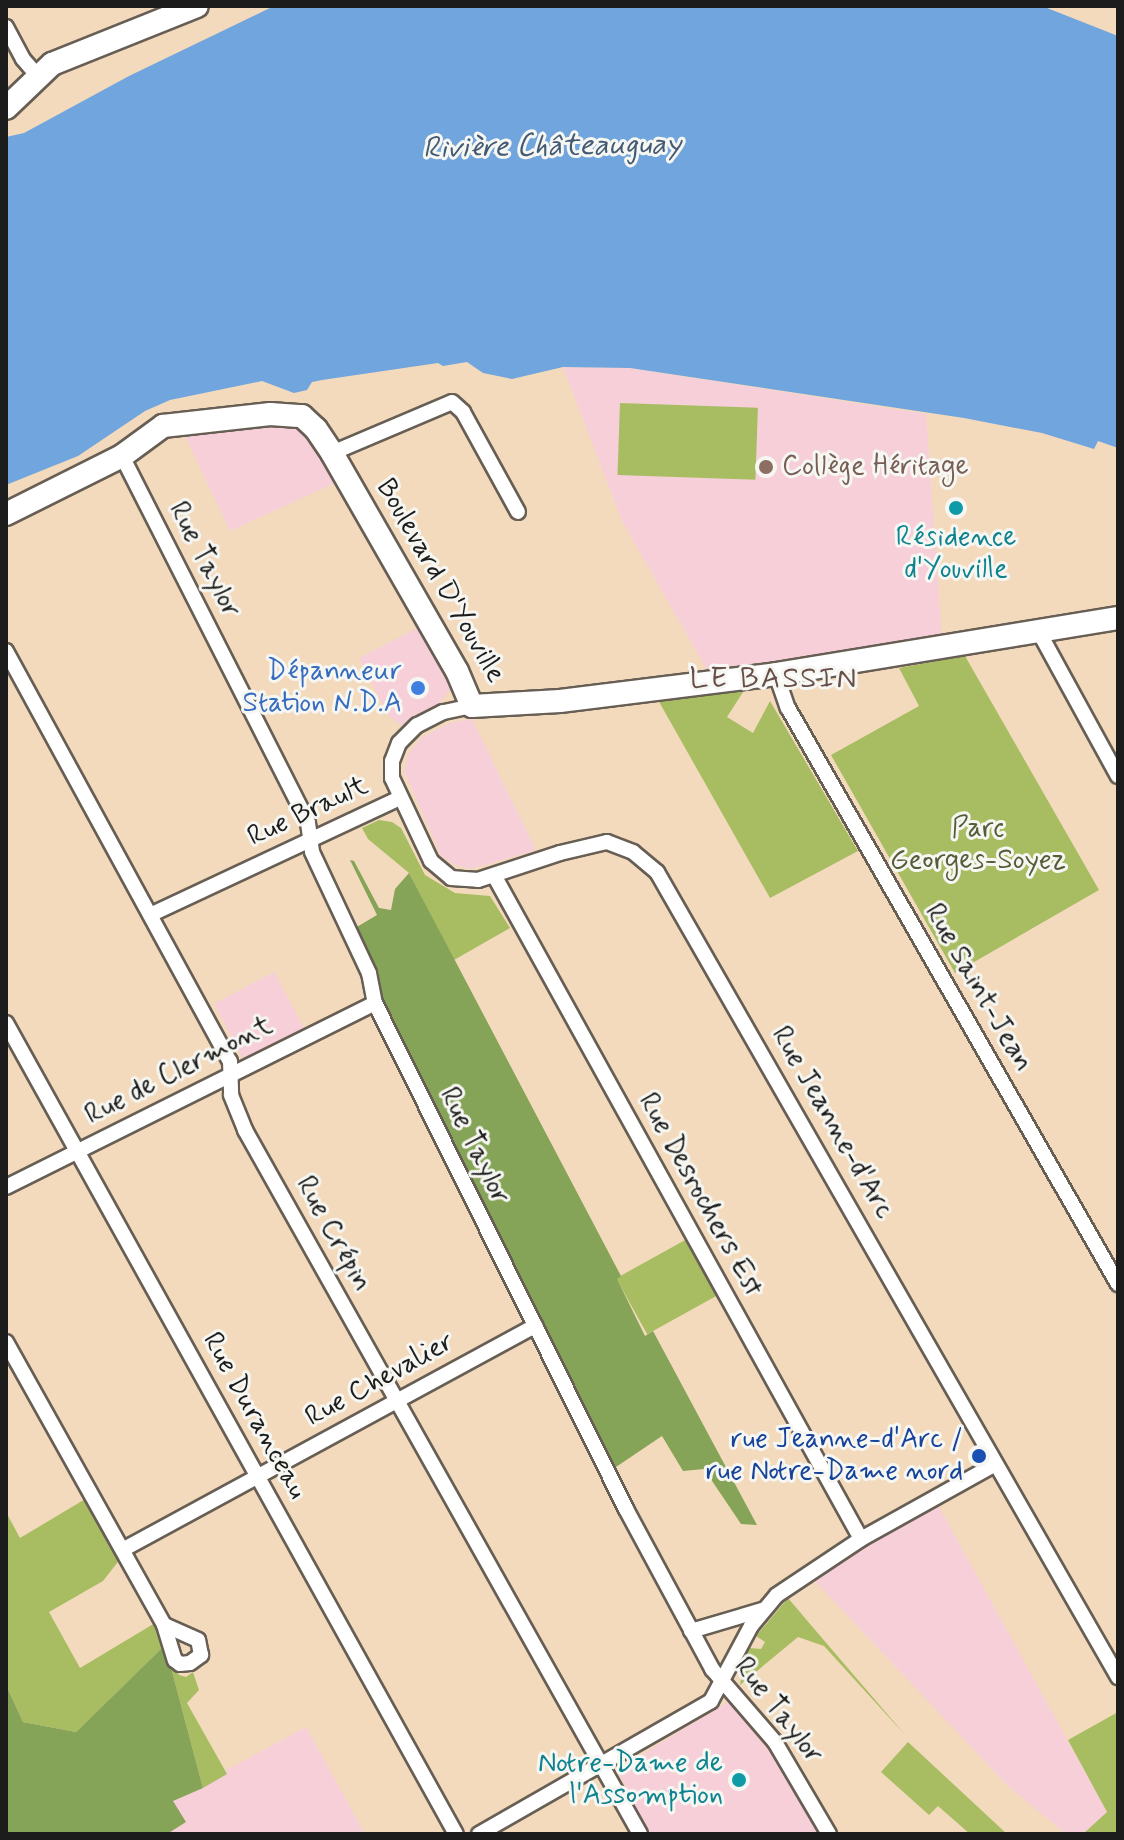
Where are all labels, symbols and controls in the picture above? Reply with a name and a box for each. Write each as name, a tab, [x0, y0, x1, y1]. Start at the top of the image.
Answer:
water label: Rivière Châteauguay	[420, 127, 684, 167]
place label: Collège Héritage	[782, 450, 972, 484]
marker: Collège Héritage	[757, 458, 775, 476]
street label: Boulevard D'Youville	[368, 474, 512, 688]
street label: Rue Taylor	[162, 499, 246, 621]
marker: Résidence d'Youville	[947, 499, 965, 517]
place label: Résidence d'Youville	[896, 521, 1016, 587]
place label: Dépanneur Station N.D.A	[244, 655, 402, 721]
district label: LE BASSIN	[689, 661, 859, 697]
marker: Dépanneur Station N.D.A	[409, 679, 427, 697]
street label: Rue Brault	[244, 770, 372, 854]
park label: Parc Georges-Soyez	[890, 812, 1066, 878]
street label: Rue Saint-Jean	[917, 899, 1039, 1077]
street label: Rue de Clermont	[83, 1011, 275, 1131]
street label: Rue Jeanne-d'Arc	[763, 1021, 901, 1225]
street label: Rue Taylor	[433, 1085, 515, 1207]
street label: Rue Desrochers Est	[631, 1089, 769, 1301]
street label: Rue Crépin	[288, 1171, 378, 1297]
street label: Rue Chevalier	[300, 1325, 460, 1435]
street label: Rue Duranceau	[197, 1331, 311, 1501]
place label: rue Jeanne-d'Arc / rue Notre-Dame nord	[710, 1423, 963, 1489]
marker: rue Jeanne-d'Arc / rue Notre-Dame nord	[970, 1447, 988, 1465]
street label: Rue Taylor	[728, 1654, 828, 1768]
place label: Notre-Dame de l'Assomption	[539, 1747, 723, 1813]
marker: Notre-Dame de l'Assomption	[730, 1771, 748, 1789]

